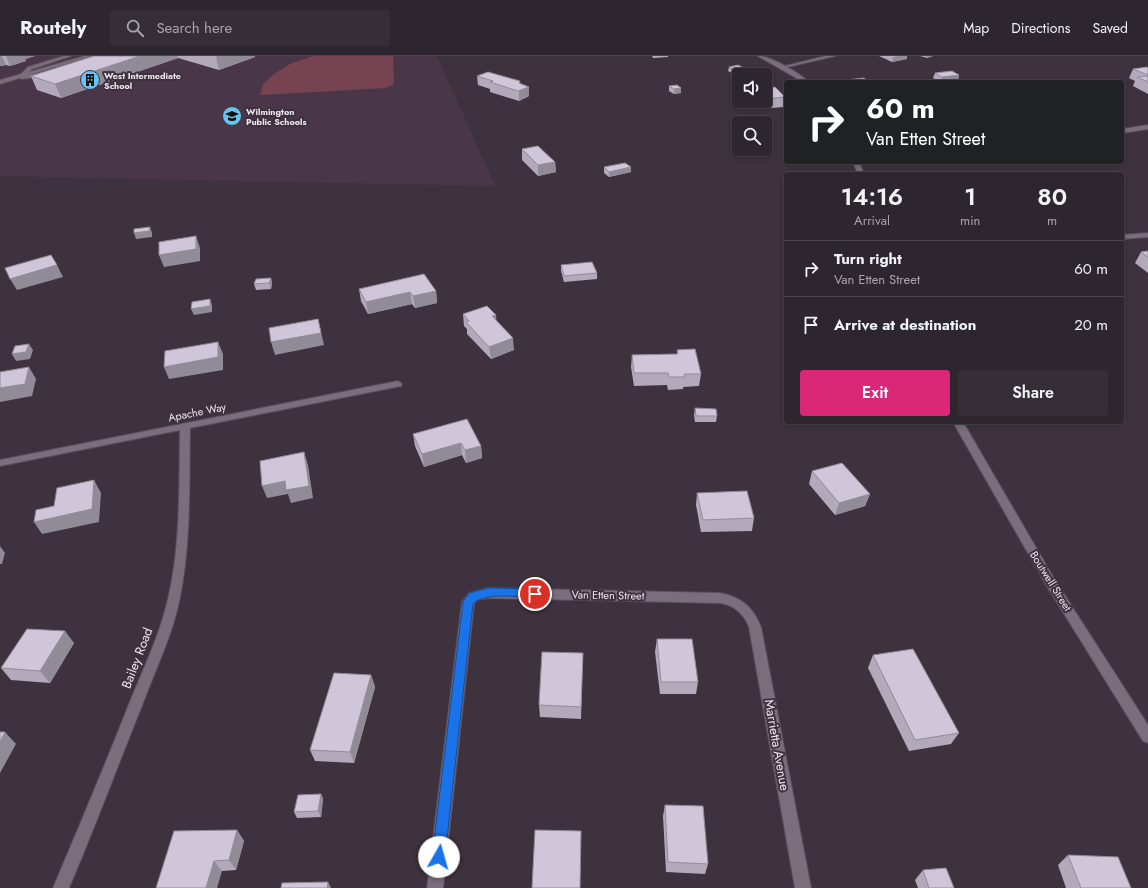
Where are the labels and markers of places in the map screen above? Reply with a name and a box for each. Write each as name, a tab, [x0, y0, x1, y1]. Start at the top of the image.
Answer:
building icon: West Intermediate School	[79, 69, 101, 91]
place label: West Intermediate School	[104, 69, 181, 92]
school or university icon: Wilmington Public Schools	[221, 105, 243, 127]
place label: Wilmington Public Schools	[246, 105, 307, 128]
pin	[518, 577, 552, 611]

